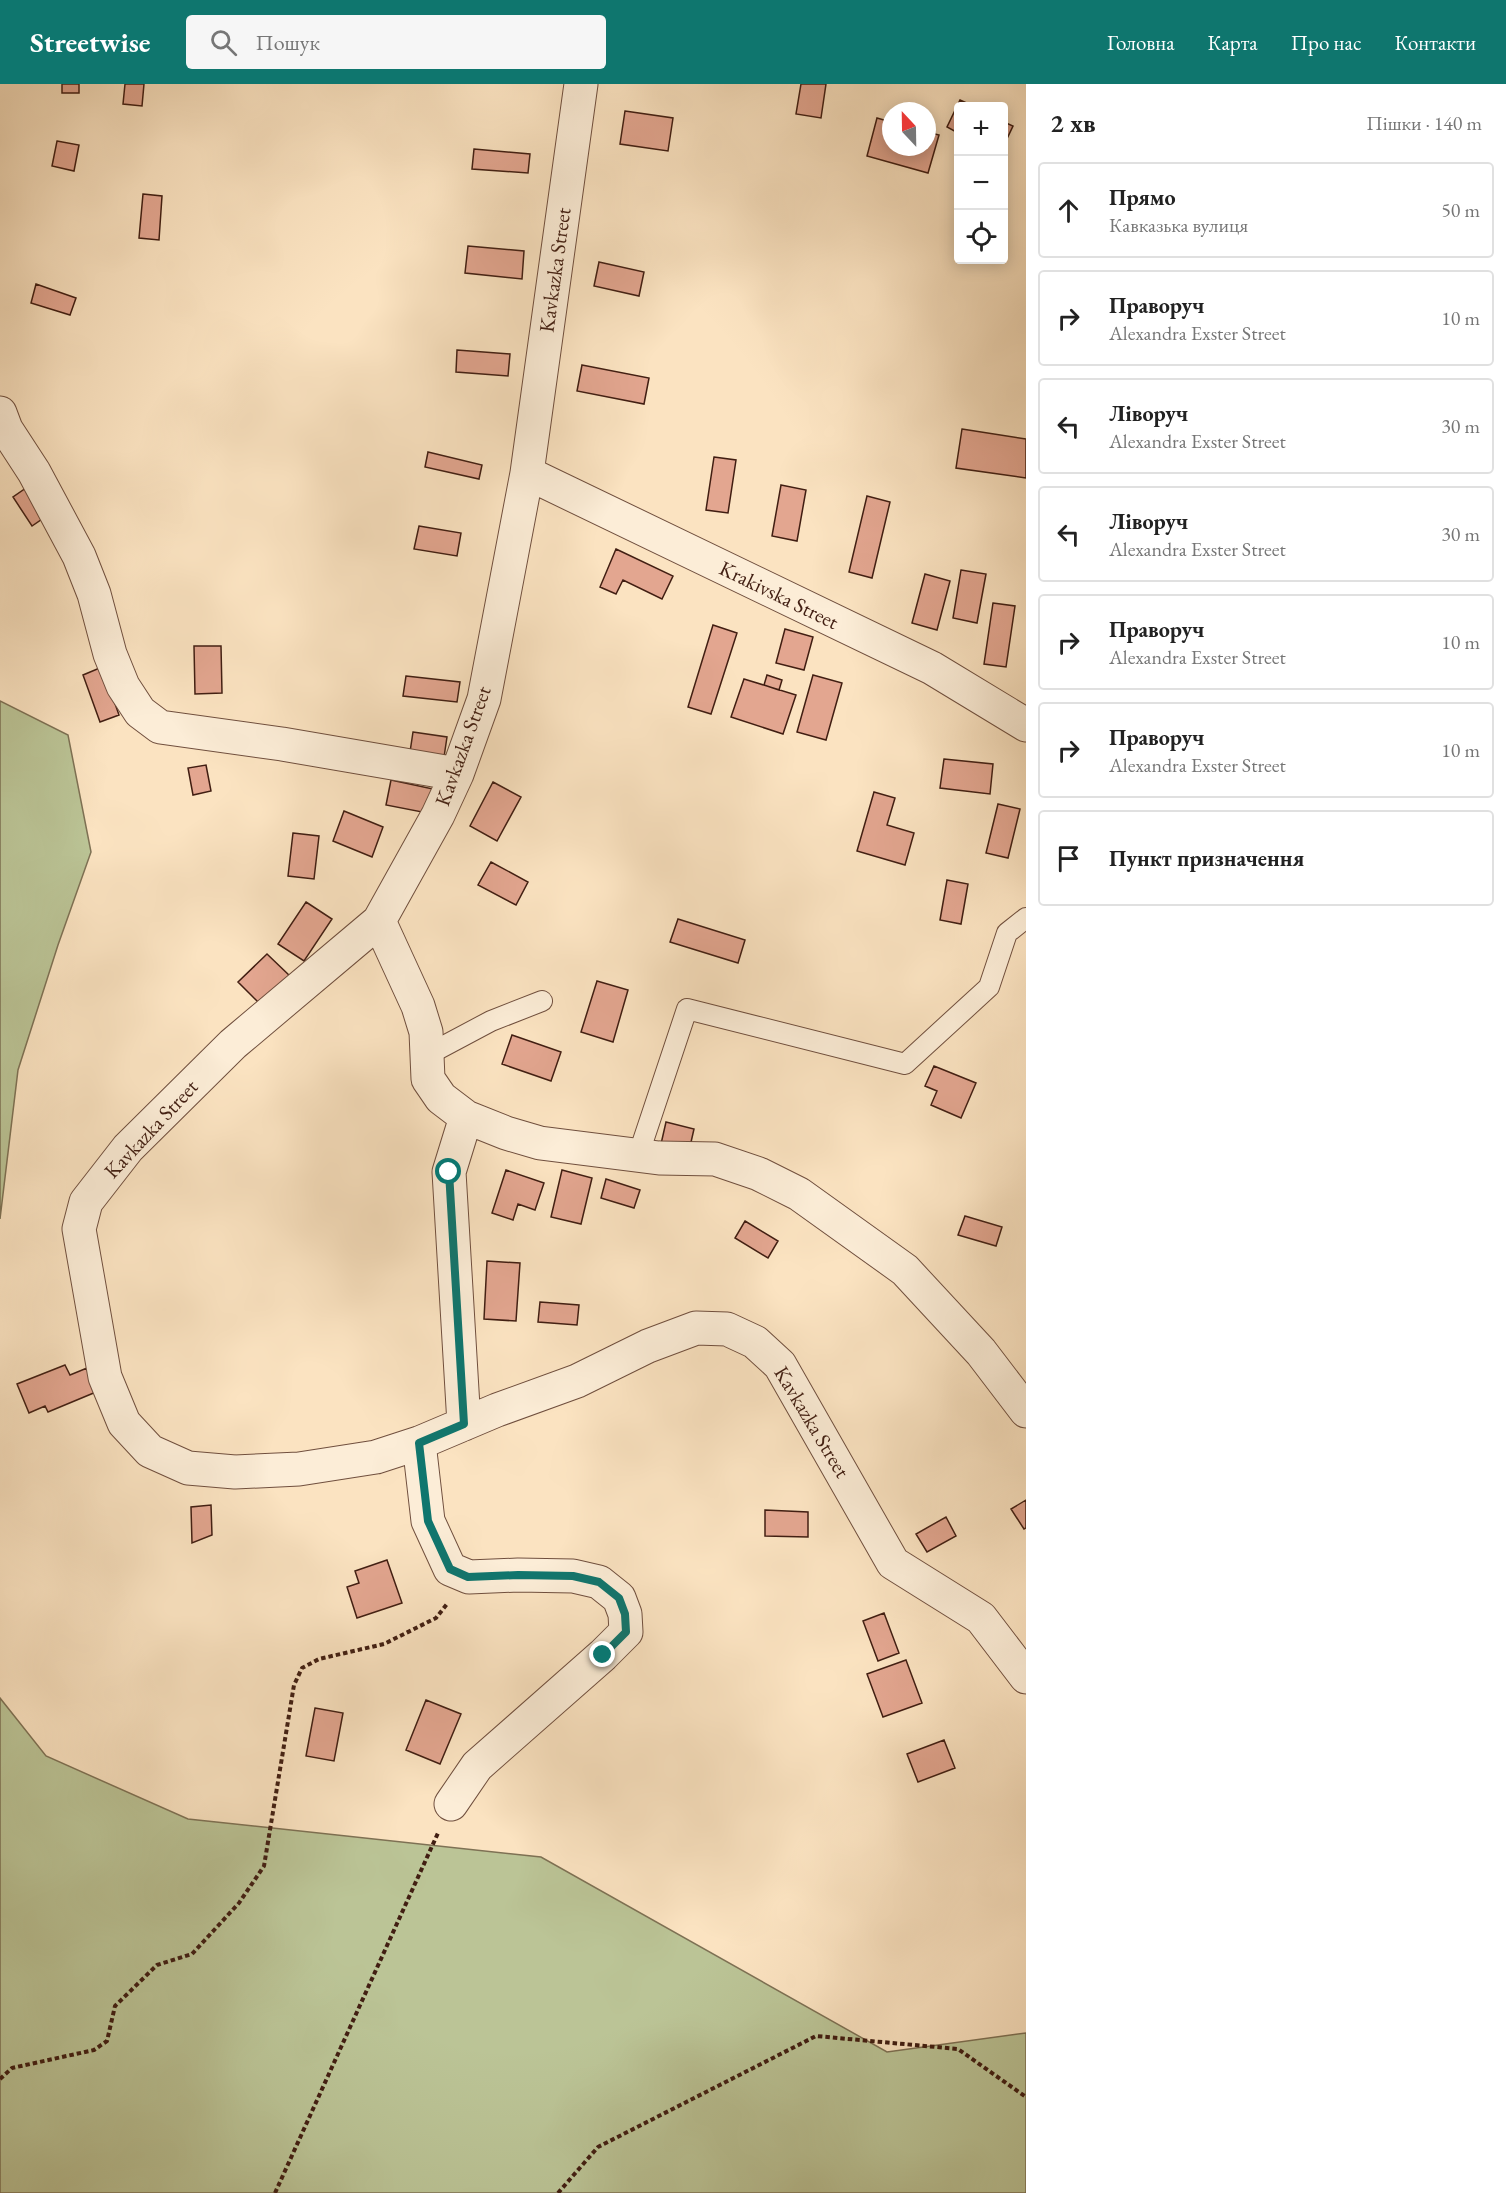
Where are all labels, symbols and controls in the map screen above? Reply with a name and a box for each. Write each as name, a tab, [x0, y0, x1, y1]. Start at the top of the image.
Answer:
search box	[186, 15, 606, 69]
text: Streetwise	[30, 24, 150, 60]
icon: search	[207, 26, 240, 59]
text: Пошук	[255, 28, 320, 57]
text: Головна	[1107, 29, 1175, 56]
text: Карта	[1208, 29, 1258, 56]
text: Про нас	[1291, 29, 1361, 56]
text: Контакти	[1394, 29, 1476, 56]
north arrow	[882, 102, 936, 156]
map controls	[954, 102, 1008, 264]
button: +	[954, 102, 1008, 156]
text: 2 хв	[1050, 106, 1096, 140]
text: Пішки · 140 m	[1366, 110, 1482, 136]
button: −	[954, 156, 1008, 210]
text: Прямо	[1109, 183, 1176, 212]
icon: ahead	[1052, 194, 1085, 227]
text: 50 m	[1441, 197, 1480, 223]
street label: Kavkazka Street	[532, 205, 577, 334]
button: locate	[954, 210, 1008, 264]
text: Кавказька вулиця	[1109, 212, 1248, 238]
text: Праворуч	[1109, 291, 1205, 320]
icon: right	[1052, 302, 1085, 335]
text: 10 m	[1441, 305, 1480, 331]
text: Alexandra Exster Street	[1109, 320, 1286, 346]
text: Ліворуч	[1109, 399, 1188, 428]
icon: left	[1052, 410, 1085, 443]
text: 30 m	[1441, 413, 1480, 439]
text: Alexandra Exster Street	[1109, 428, 1286, 454]
text: Ліворуч	[1109, 507, 1188, 536]
icon: left	[1052, 518, 1085, 551]
text: 30 m	[1441, 521, 1480, 547]
text: Alexandra Exster Street	[1109, 536, 1286, 562]
street label: Krakivska Street	[715, 554, 844, 635]
text: Праворуч	[1109, 615, 1205, 644]
icon: right	[1052, 626, 1085, 659]
text: 10 m	[1441, 629, 1480, 655]
text: Alexandra Exster Street	[1109, 644, 1286, 670]
street label: Kavkazka Street	[428, 682, 497, 810]
text: Праворуч	[1109, 723, 1205, 752]
icon: right	[1052, 734, 1085, 767]
text: 10 m	[1441, 737, 1480, 763]
text: Alexandra Exster Street	[1109, 752, 1286, 778]
icon: arrive	[1052, 842, 1085, 875]
text: Пункт призначення	[1109, 844, 1304, 873]
street label: Kavkazka Street	[98, 1073, 204, 1184]
route start	[435, 1158, 461, 1184]
street label: Kavkazka Street	[768, 1361, 857, 1483]
route end	[589, 1641, 615, 1667]

